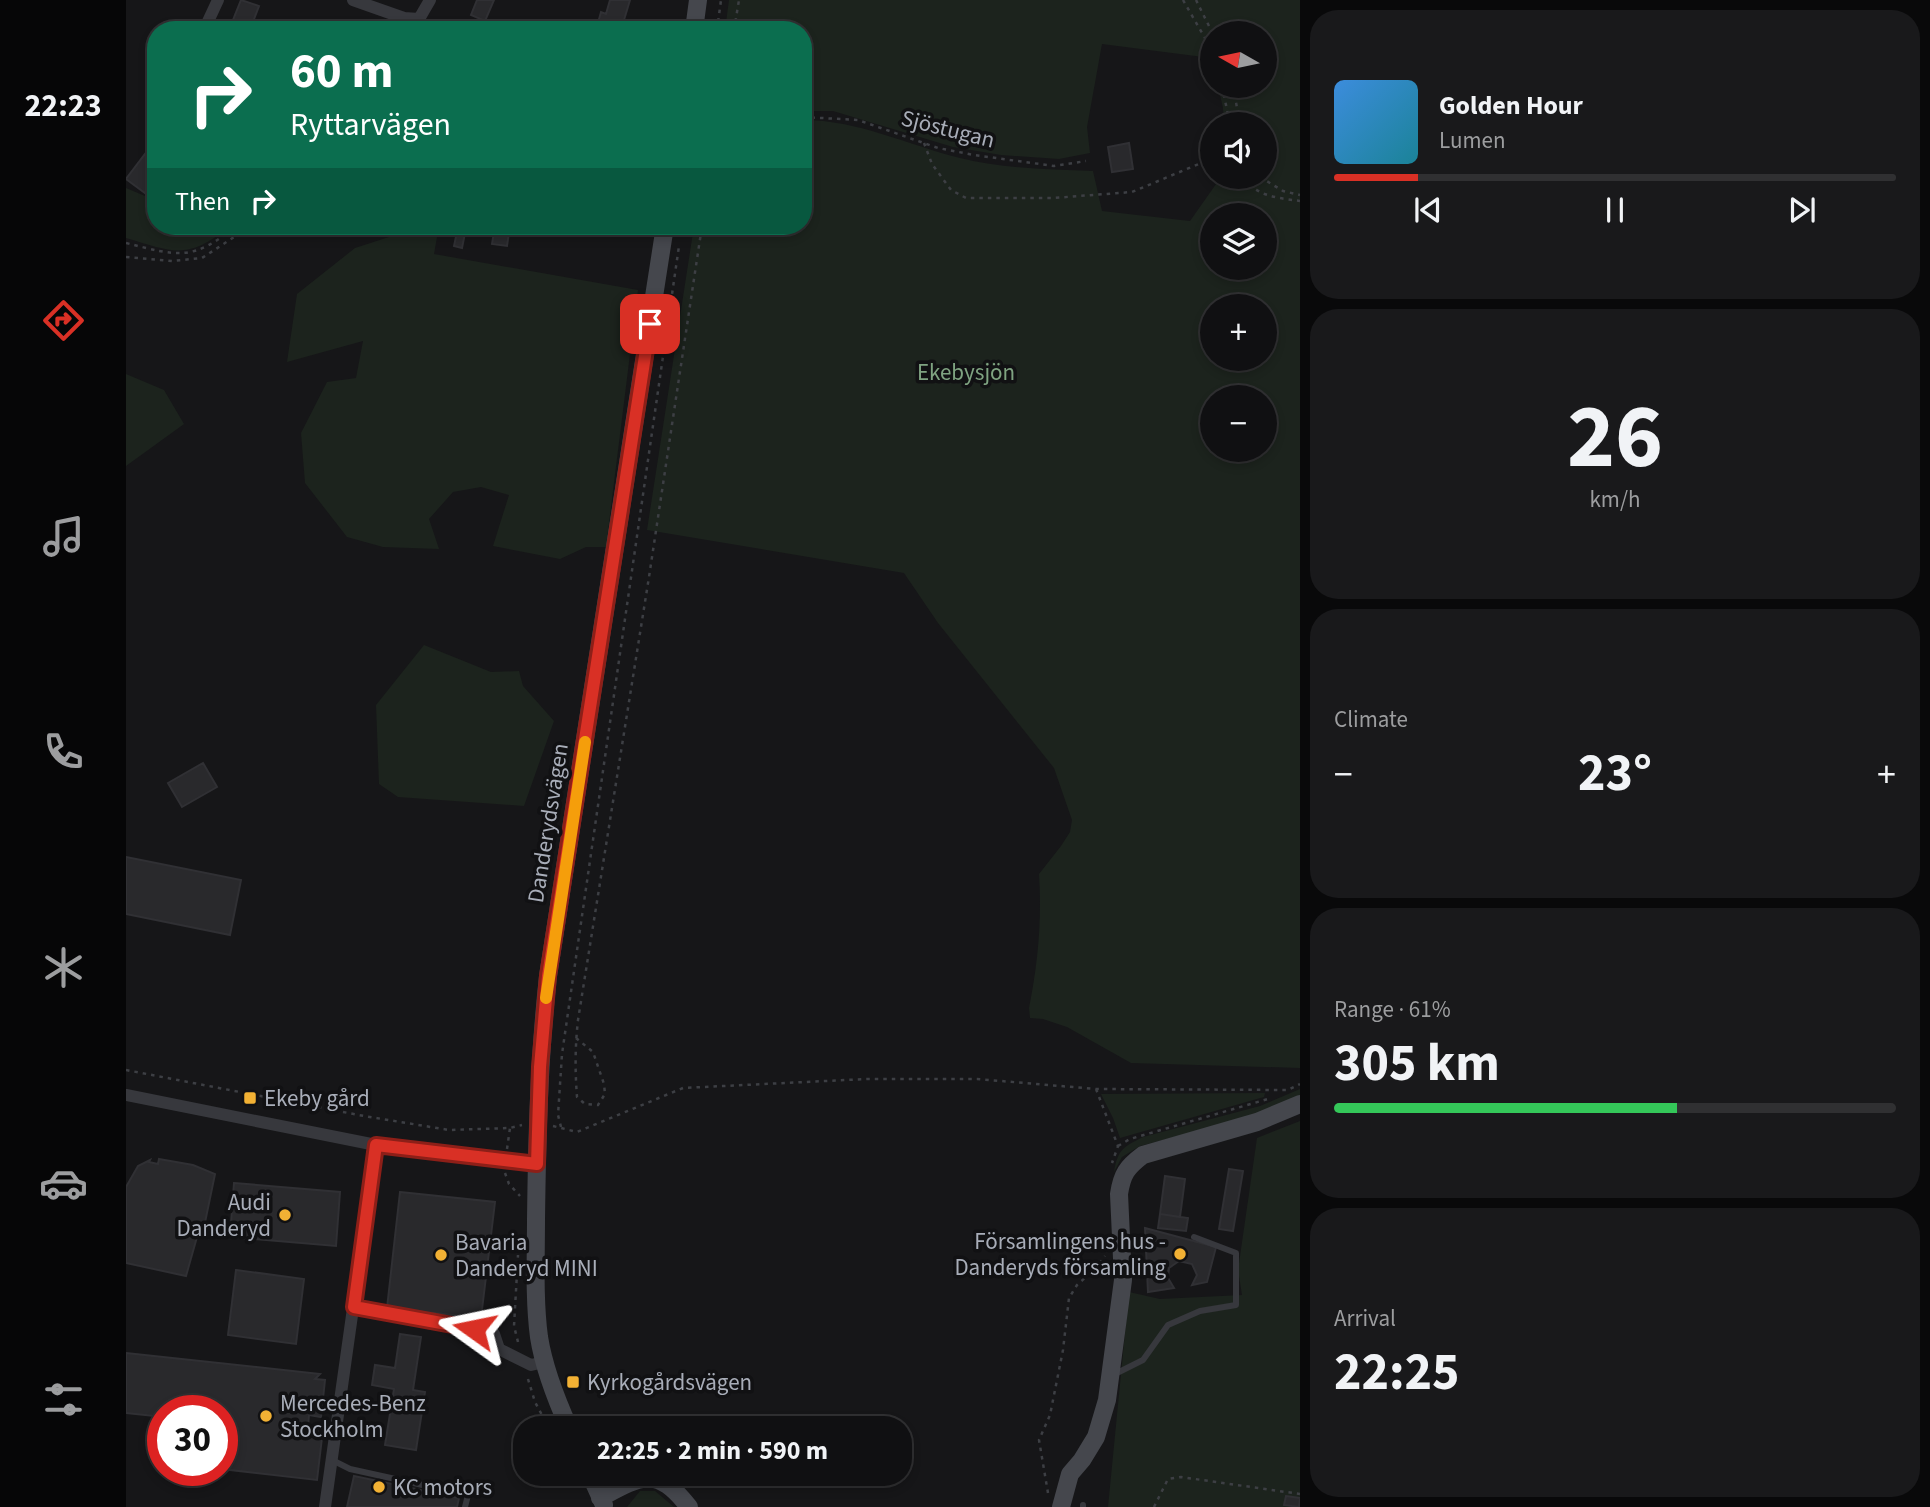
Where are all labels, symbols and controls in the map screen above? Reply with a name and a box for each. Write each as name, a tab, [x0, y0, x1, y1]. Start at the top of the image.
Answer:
north arrow	[1200, 21, 1278, 98]
map controls	[1200, 21, 1277, 462]
text: 60 m	[290, 37, 394, 107]
icon: right	[175, 49, 266, 140]
text: 22:23	[24, 83, 102, 129]
text: Golden Hour	[1439, 87, 1583, 124]
street label: Sjöstugan	[898, 101, 998, 157]
text: Ryttarvägen	[290, 102, 451, 148]
button: sound	[1200, 112, 1277, 189]
text: Lumen	[1439, 124, 1506, 157]
icon: right	[244, 182, 282, 220]
text: Then	[175, 183, 230, 220]
icon: previous	[1409, 191, 1447, 229]
icon: pause	[1596, 191, 1634, 229]
icon: next	[1783, 191, 1821, 229]
button: layers	[1200, 203, 1277, 280]
pin	[620, 294, 680, 354]
button: +	[1200, 294, 1277, 371]
icon: directions	[39, 296, 88, 345]
icon: arrive	[631, 305, 669, 343]
park label: Ekebysjön	[917, 356, 1015, 389]
text: 26	[1567, 373, 1663, 502]
button: −	[1200, 385, 1277, 462]
text: km/h	[1589, 483, 1641, 516]
icon: music	[39, 512, 88, 561]
text: Climate	[1334, 703, 1408, 736]
icon: phone	[39, 727, 88, 776]
text: 23°	[1578, 737, 1652, 811]
street label: Danderydsvägen	[519, 741, 577, 905]
text: −	[1334, 748, 1353, 802]
text: +	[1877, 748, 1896, 802]
icon: climate	[39, 943, 88, 992]
text: Range · 61%	[1334, 993, 1451, 1026]
text: 305 km	[1334, 1027, 1500, 1101]
place label: Ekeby gård	[264, 1082, 370, 1115]
marker: Ekeby gård	[242, 1090, 258, 1106]
icon: car	[39, 1159, 88, 1208]
place label: Audi Danderyd	[177, 1186, 271, 1245]
marker: Audi Danderyd	[277, 1207, 293, 1223]
place label: Församlingens hus - Danderyds församling	[954, 1225, 1166, 1284]
place label: Bavaria Danderyd MINI	[455, 1226, 598, 1285]
marker: Församlingens hus - Danderyds församling	[1172, 1246, 1188, 1262]
marker: Bavaria Danderyd MINI	[433, 1247, 449, 1263]
position arrow	[437, 1292, 511, 1366]
text: Arrival	[1334, 1302, 1396, 1335]
text: 22:25	[1334, 1336, 1459, 1410]
place label: Kyrkogårdsvägen	[587, 1366, 752, 1399]
marker: Kyrkogårdsvägen	[565, 1374, 581, 1390]
icon: filters	[39, 1375, 88, 1424]
place label: Mercedes-Benz Stockholm	[280, 1387, 426, 1446]
speed limit sign: 30	[147, 1395, 238, 1486]
marker: Mercedes-Benz Stockholm	[258, 1408, 274, 1424]
text: 22:25 · 2 min · 590 m	[597, 1432, 828, 1469]
place label: KC motors	[393, 1471, 492, 1504]
marker: KC motors	[371, 1479, 387, 1495]

